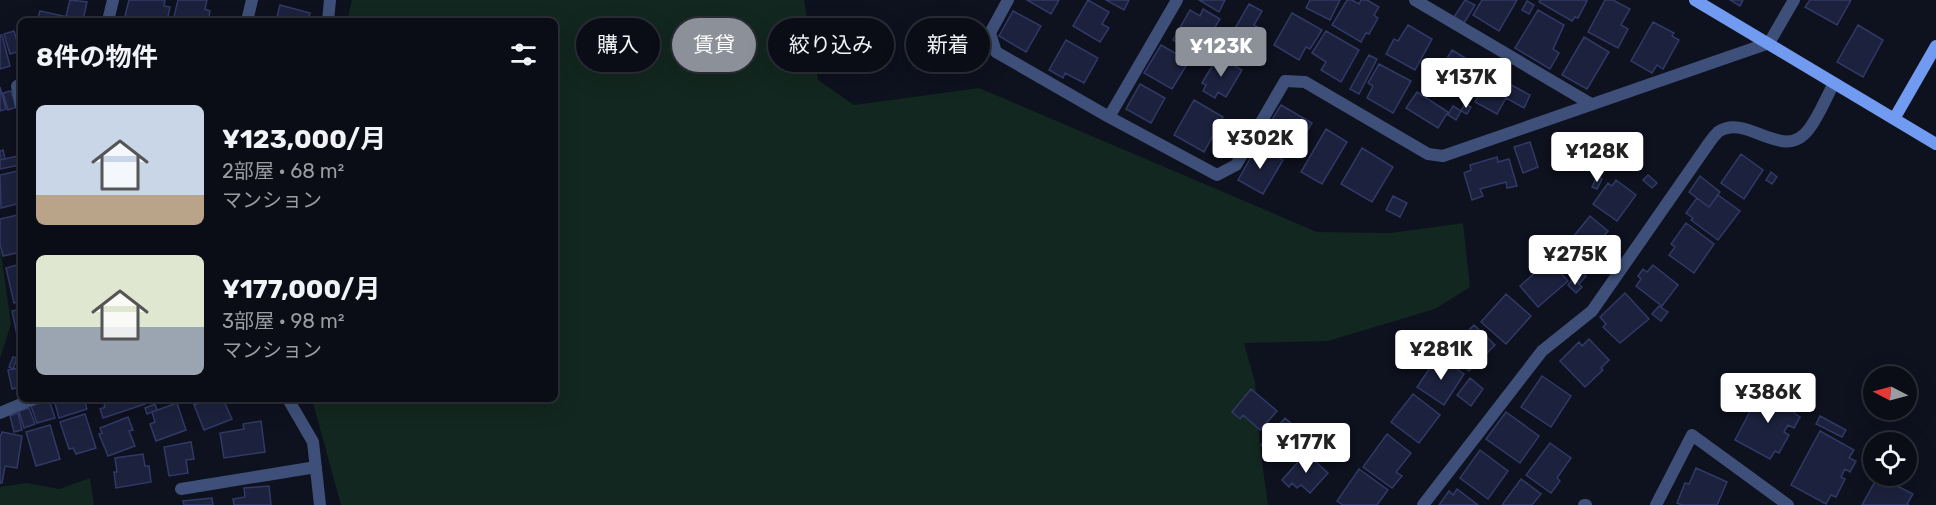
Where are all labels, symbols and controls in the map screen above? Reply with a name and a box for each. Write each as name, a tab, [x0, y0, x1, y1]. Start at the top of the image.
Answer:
chip: 購入	[576, 18, 660, 72]
chip: 賃貸	[672, 18, 756, 72]
chip: 絞り込み	[768, 18, 894, 72]
chip: 新着	[906, 18, 990, 72]
pin: ¥123K	[1179, 27, 1263, 78]
text: ¥123K	[1189, 34, 1253, 58]
icon: filters	[507, 38, 540, 71]
text: 8件の物件	[36, 42, 158, 73]
pin: ¥137K	[1424, 58, 1508, 109]
text: ¥137K	[1435, 65, 1497, 89]
pin: ¥302K	[1218, 119, 1302, 170]
text: ¥123,000/月	[222, 124, 386, 155]
text: ¥302K	[1227, 126, 1293, 150]
icon: home	[84, 129, 156, 201]
pin: ¥128K	[1555, 132, 1639, 183]
text: ¥128K	[1565, 139, 1629, 163]
text: 2部屋 · 68 m²	[222, 159, 344, 183]
text: マンション	[222, 188, 322, 212]
pin: ¥275K	[1533, 235, 1617, 286]
text: ¥275K	[1543, 242, 1607, 266]
text: ¥177,000/月	[222, 274, 380, 305]
icon: home	[84, 279, 156, 351]
text: 3部屋 · 98 m²	[222, 309, 345, 333]
pin: ¥281K	[1399, 330, 1483, 381]
text: ¥281K	[1409, 337, 1473, 361]
text: マンション	[222, 338, 322, 362]
north arrow	[1863, 366, 1917, 420]
map controls	[1863, 366, 1917, 486]
pin: ¥386K	[1726, 373, 1810, 424]
text: ¥386K	[1735, 380, 1801, 404]
pin: ¥177K	[1264, 423, 1348, 474]
text: ¥177K	[1276, 430, 1336, 454]
button: locate	[1863, 432, 1917, 486]

